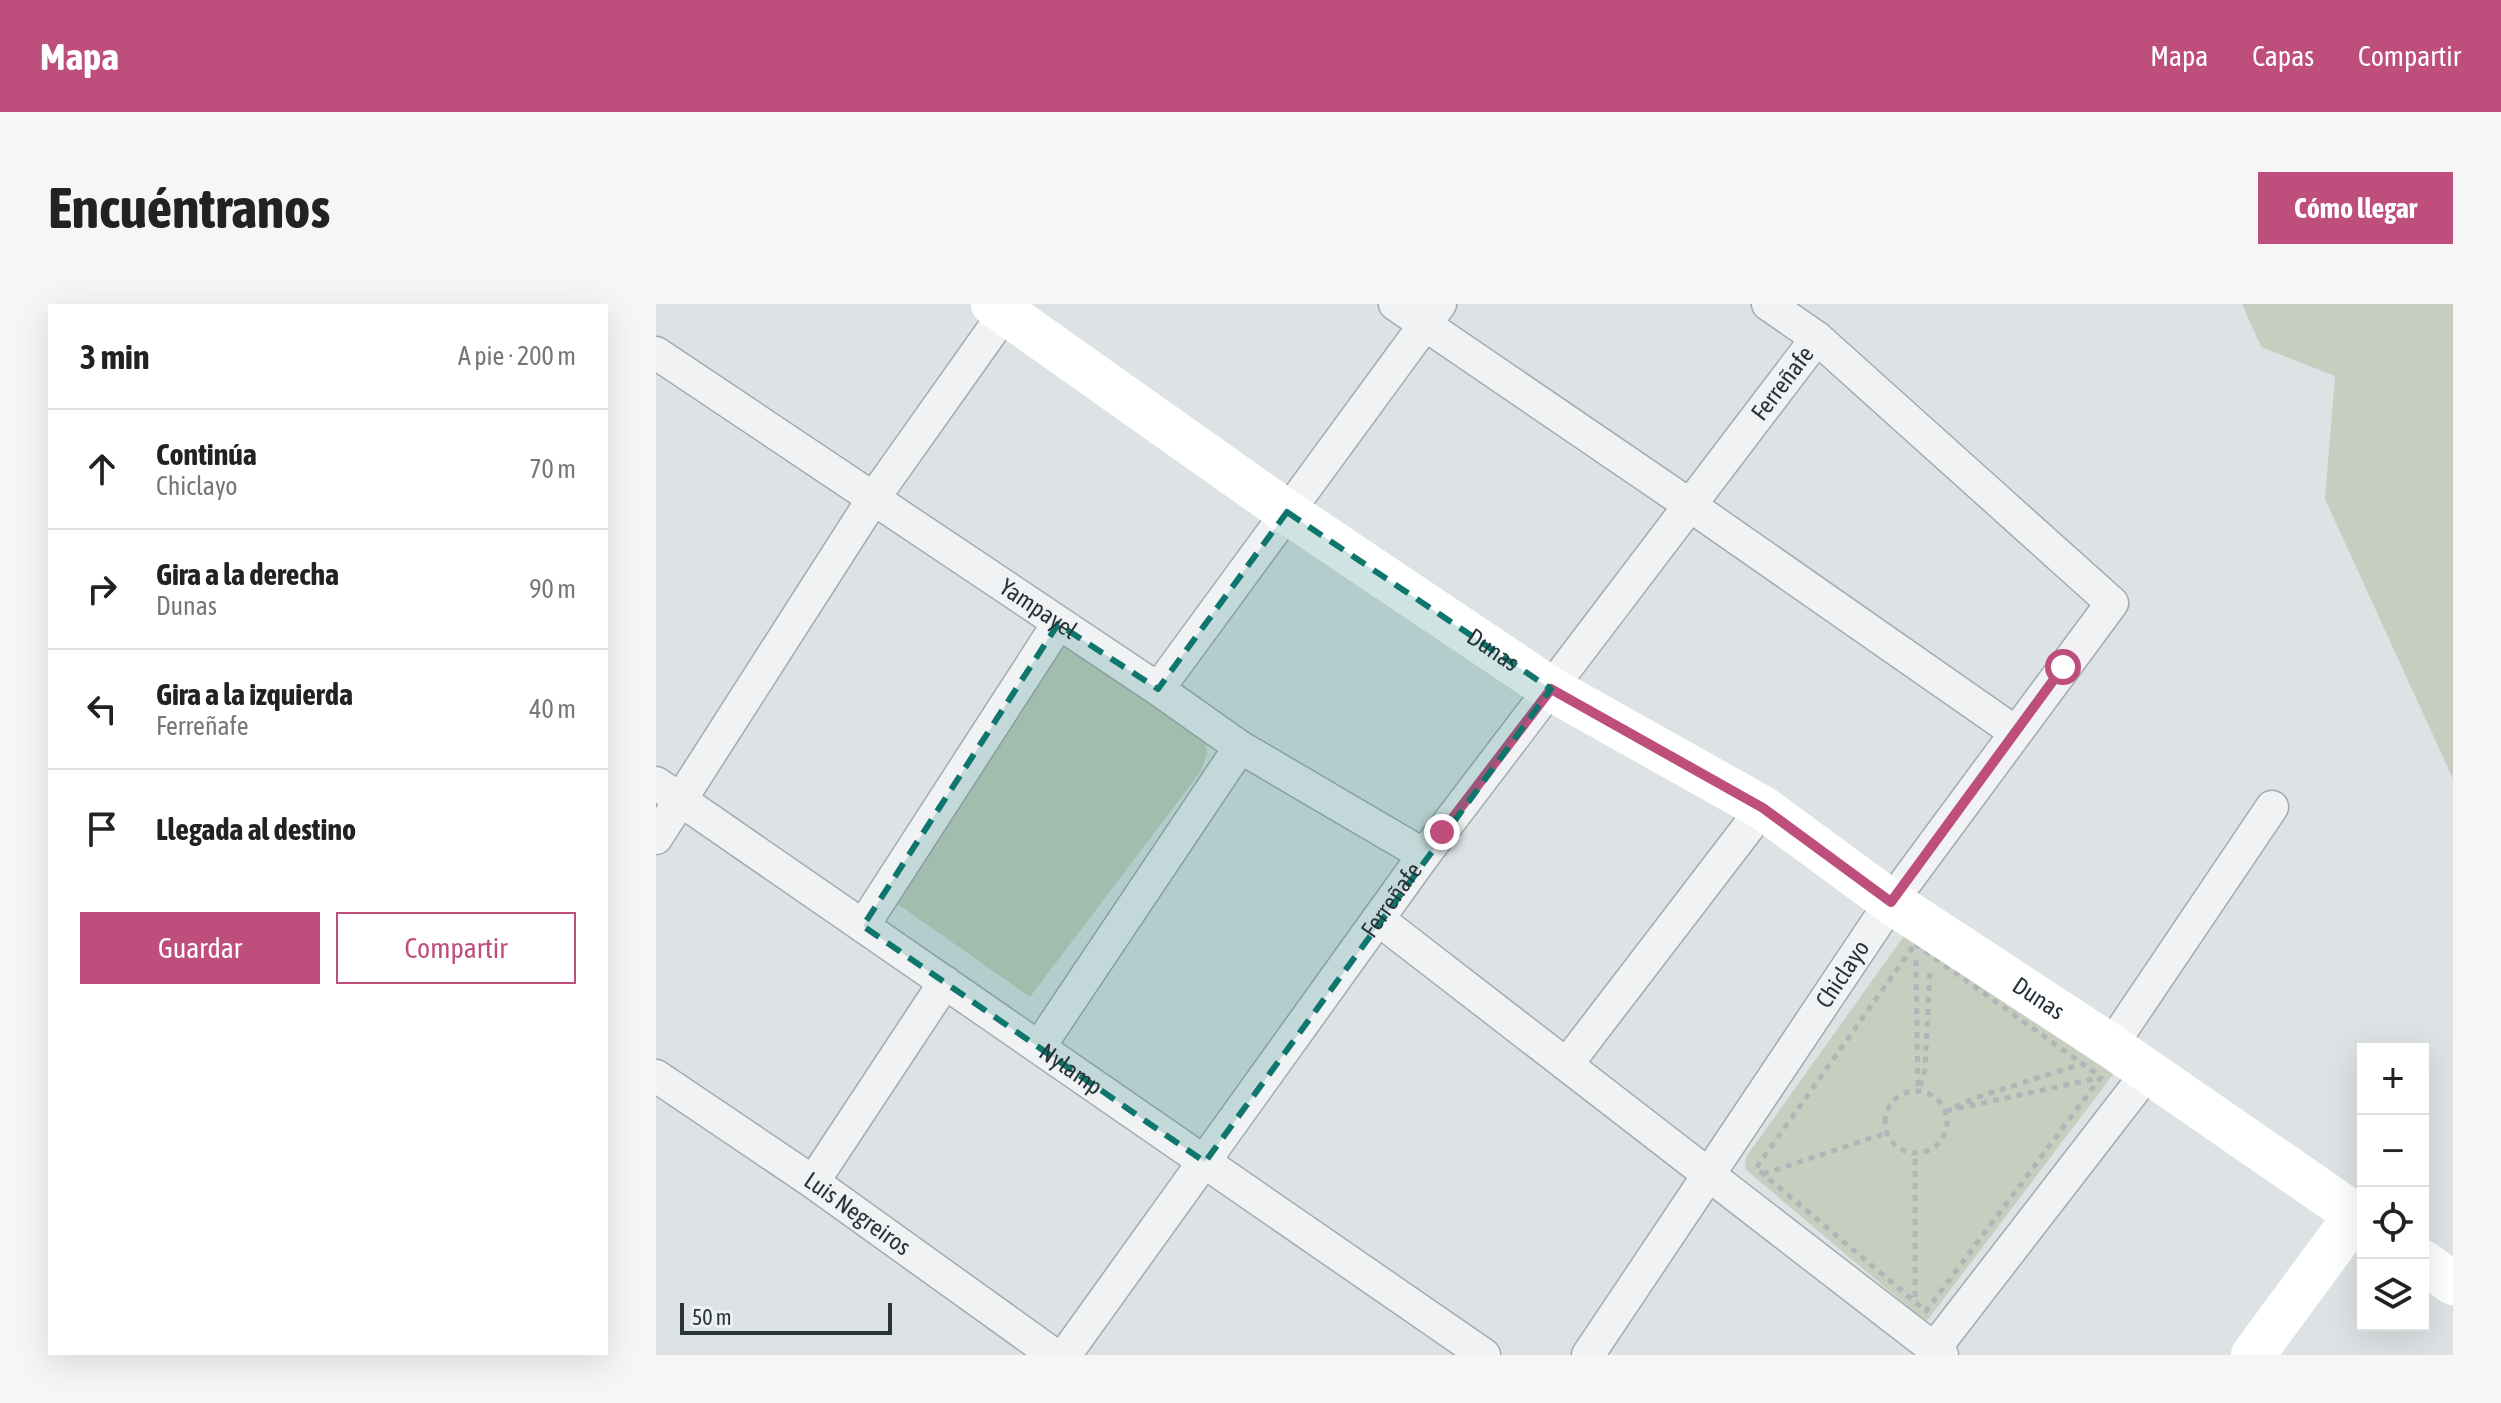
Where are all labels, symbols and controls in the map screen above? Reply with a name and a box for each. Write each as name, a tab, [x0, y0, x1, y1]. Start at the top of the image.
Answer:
text: Mapa	[40, 35, 119, 78]
text: Mapa	[2150, 40, 2208, 72]
text: Capas	[2252, 40, 2314, 72]
text: Compartir	[2358, 40, 2461, 72]
button: Cómo llegar	[2258, 172, 2453, 244]
text: Encuéntranos	[48, 176, 330, 240]
text: 3 min	[80, 337, 149, 376]
text: A pie · 200 m	[458, 341, 576, 371]
street label: Ferreñafe	[1746, 341, 1819, 425]
text: Continúa	[156, 437, 257, 471]
icon: ahead	[80, 447, 124, 491]
text: 70 m	[529, 454, 576, 484]
text: Chiclayo	[156, 471, 238, 501]
text: Gira a la derecha	[156, 557, 339, 591]
icon: right	[80, 567, 124, 611]
street label: Yampayel	[995, 573, 1083, 644]
text: 90 m	[529, 574, 576, 604]
text: Dunas	[156, 591, 217, 621]
street label: Dunas	[1462, 623, 1524, 677]
route start	[2045, 649, 2081, 685]
text: Gira a la izquierda	[156, 677, 353, 711]
icon: left	[80, 687, 124, 731]
text: 40 m	[529, 694, 576, 724]
text: Ferreñafe	[156, 711, 249, 741]
icon: arrive	[80, 807, 124, 851]
text: Llegada al destino	[156, 812, 356, 846]
route end	[1424, 814, 1460, 850]
street label: Ferreñafe	[1355, 857, 1427, 942]
button: Guardar	[80, 912, 320, 984]
button: Compartir	[336, 912, 576, 984]
street label: Chiclayo	[1810, 935, 1874, 1013]
street label: Dunas	[2008, 971, 2070, 1025]
street label: Nylamp	[1034, 1038, 1108, 1100]
map controls	[2357, 1043, 2429, 1331]
button: +	[2357, 1043, 2429, 1115]
button: −	[2357, 1115, 2429, 1187]
street label: Luis Negreiros	[800, 1166, 916, 1261]
button: locate	[2357, 1187, 2429, 1259]
button: layers	[2357, 1259, 2429, 1331]
scale bar	[680, 1299, 892, 1335]
text: 50 m	[692, 1304, 732, 1330]

